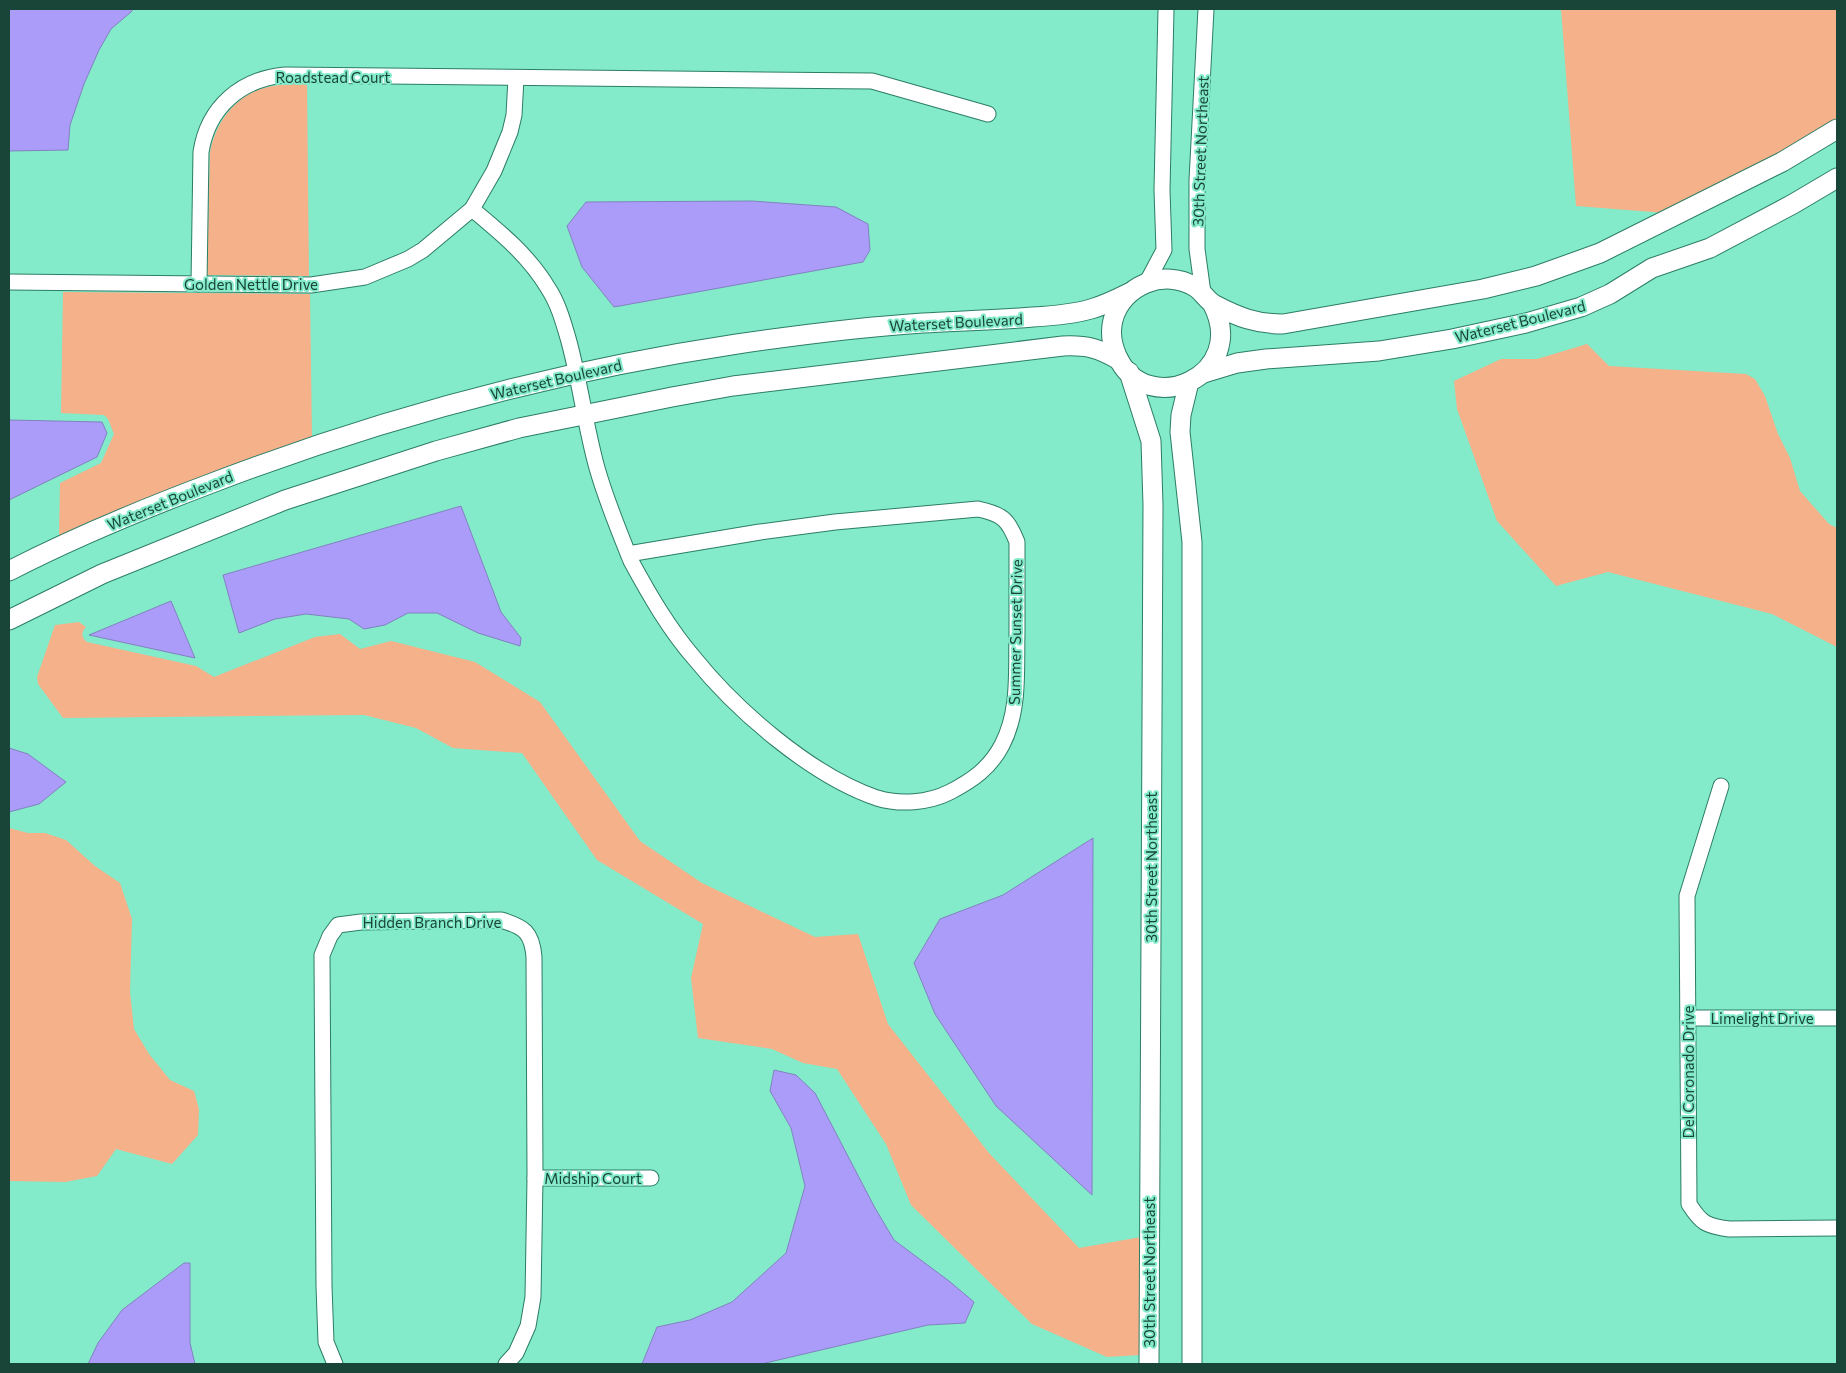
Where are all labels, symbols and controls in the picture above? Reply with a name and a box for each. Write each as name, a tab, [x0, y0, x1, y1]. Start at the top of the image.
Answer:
street label: Roadstead Court	[276, 68, 390, 86]
street label: 30th Street Northeast	[1188, 75, 1212, 227]
street label: Golden Nettle Drive	[184, 275, 318, 293]
street label: Waterset Boulevard	[1453, 296, 1587, 346]
street label: Waterset Boulevard	[889, 310, 1023, 334]
street label: Waterset Boulevard	[489, 355, 623, 403]
street label: Waterset Boulevard	[104, 467, 236, 533]
street label: Summer Sunset Drive	[1005, 559, 1025, 705]
street label: 30th Street Northeast	[1142, 792, 1160, 942]
street label: Hidden Branch Drive	[363, 913, 502, 931]
street label: Del Coronado Drive	[1679, 1006, 1697, 1138]
street label: Limelight Drive	[1710, 1009, 1814, 1027]
street label: Midship Court	[544, 1169, 642, 1187]
street label: 30th Street Northeast	[1140, 1197, 1158, 1347]

